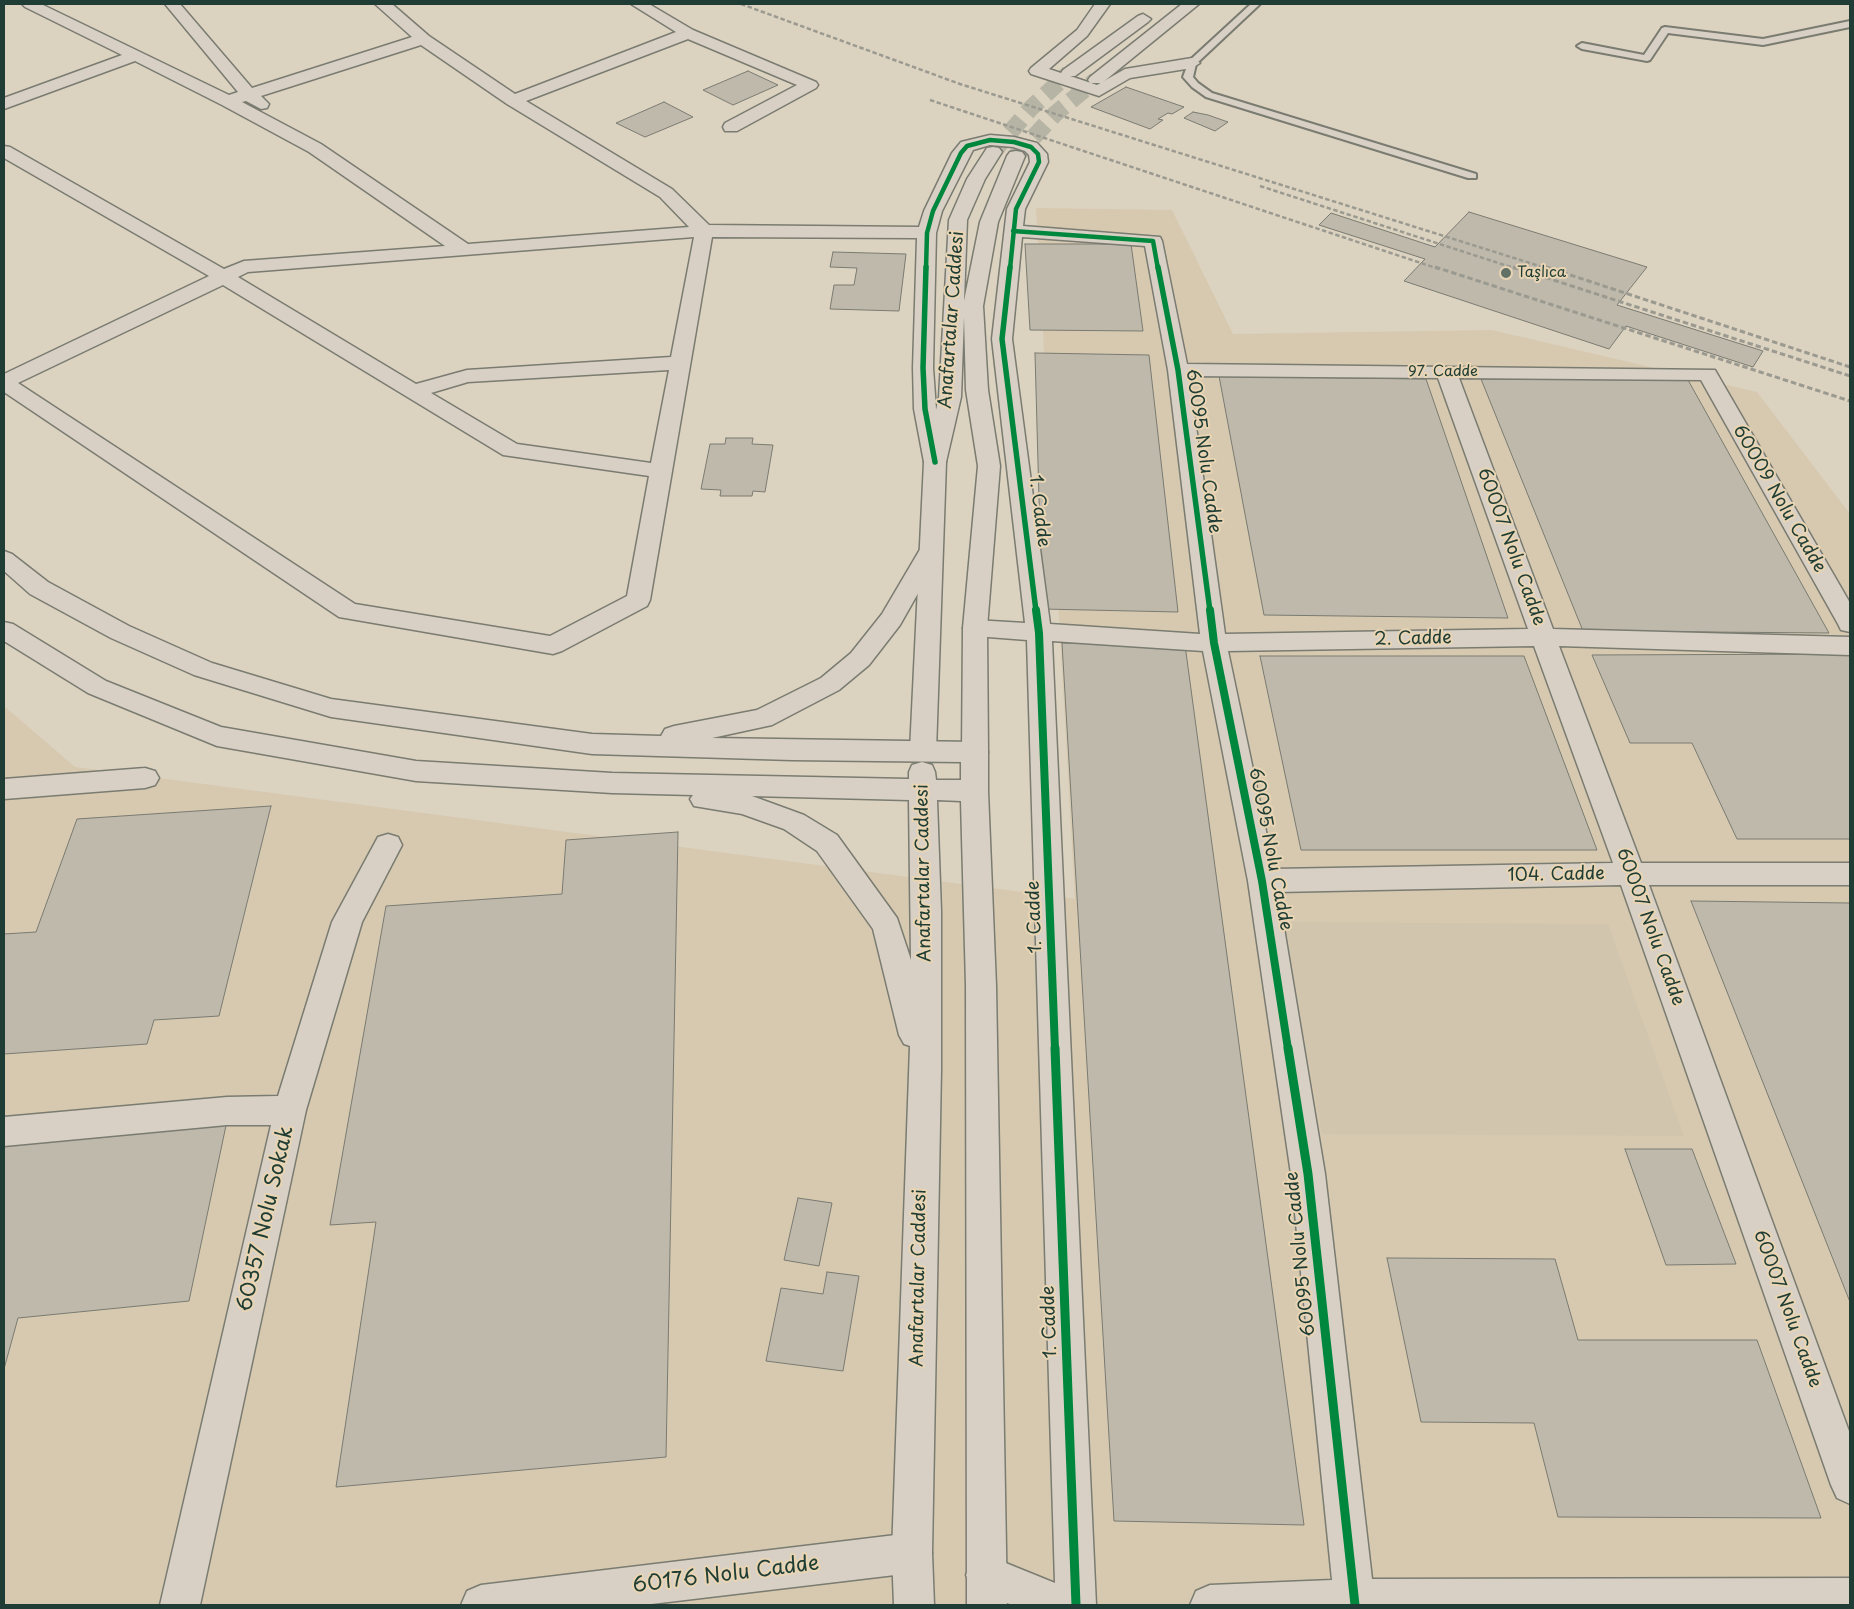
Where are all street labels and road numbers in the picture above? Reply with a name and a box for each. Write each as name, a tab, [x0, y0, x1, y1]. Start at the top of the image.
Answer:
street label: Anafartalar Caddesi	[935, 230, 969, 410]
street label: 97. Cadde	[1408, 363, 1478, 381]
street label: 60095 Nolu Cadde	[1181, 367, 1225, 535]
street label: 60009 Nolu Cadde	[1728, 421, 1830, 577]
street label: 60007 Nolu Cadde	[1472, 465, 1550, 629]
street label: 1. Cadde	[1024, 473, 1054, 549]
street label: 2. Cadde	[1374, 628, 1452, 650]
street label: 60095 Nolu Cadde	[1244, 765, 1296, 933]
street label: Anafartalar Caddesi	[912, 784, 936, 962]
street label: 60007 Nolu Cadde	[1611, 845, 1689, 1009]
street label: 104. Cadde	[1507, 863, 1605, 887]
street label: 1. Cadde	[1023, 880, 1047, 954]
street label: 60357 Nolu Sokak	[232, 1124, 300, 1314]
street label: 60095 Nolu Cadde	[1282, 1170, 1320, 1338]
street label: Anafartalar Caddesi	[907, 1189, 931, 1367]
street label: 60007 Nolu Cadde	[1748, 1227, 1826, 1391]
street label: 1. Cadde	[1038, 1285, 1062, 1359]
street label: 60176 Nolu Cadde	[631, 1551, 821, 1599]

